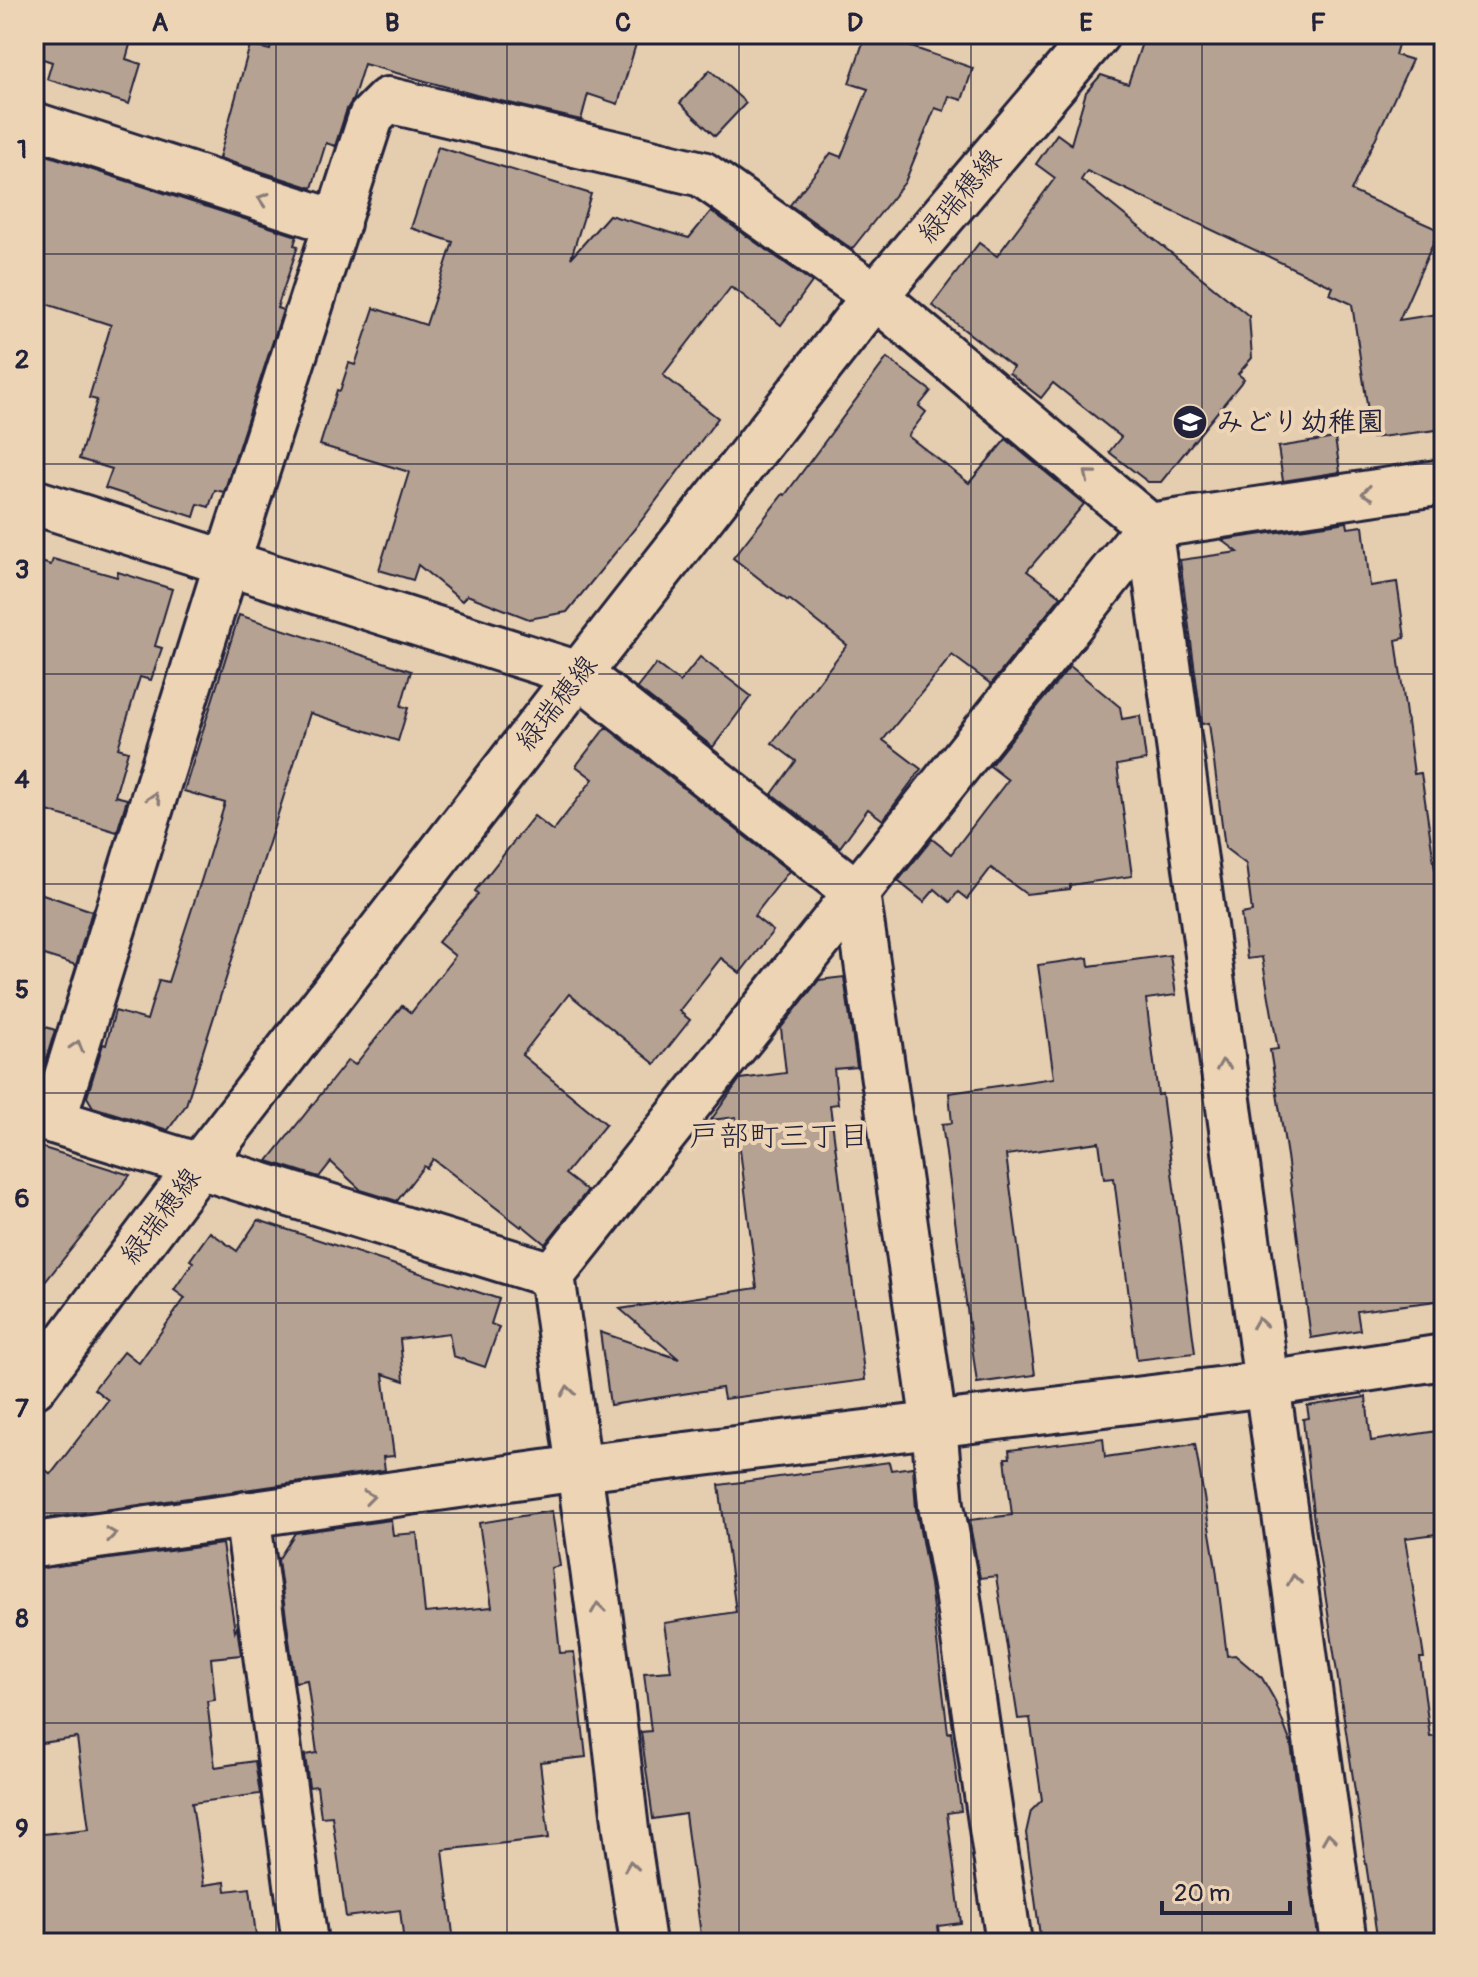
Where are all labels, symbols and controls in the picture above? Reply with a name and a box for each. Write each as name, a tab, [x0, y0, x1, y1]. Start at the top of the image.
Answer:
text: A	[152, 7, 169, 39]
text: B	[385, 7, 399, 39]
text: C	[615, 7, 631, 39]
text: D	[847, 7, 863, 39]
text: E	[1079, 7, 1093, 39]
text: F	[1310, 7, 1326, 39]
text: 1	[17, 134, 27, 166]
street label: 緑瑞穂線	[911, 142, 1009, 250]
one-way arrow	[257, 192, 271, 208]
text: 2	[15, 344, 29, 376]
school or university icon: みどり幼稚園	[1171, 403, 1209, 441]
place label: みどり幼稚園	[1216, 405, 1384, 440]
one-way arrow	[1084, 470, 1098, 485]
one-way arrow	[1360, 484, 1374, 501]
text: 3	[15, 554, 29, 586]
street label: 緑瑞穂線	[509, 648, 605, 758]
text: 4	[14, 764, 30, 796]
one-way arrow	[145, 792, 161, 805]
text: 5	[15, 974, 29, 1006]
one-way arrow	[67, 1040, 83, 1054]
one-way arrow	[1215, 1058, 1232, 1072]
district label: 戸部町三丁目	[689, 1118, 869, 1155]
street label: 緑瑞穂線	[113, 1161, 209, 1271]
text: 6	[14, 1183, 30, 1215]
one-way arrow	[1251, 1316, 1268, 1330]
one-way arrow	[560, 1384, 577, 1398]
text: 7	[15, 1393, 29, 1425]
one-way arrow	[362, 1489, 375, 1506]
one-way arrow	[104, 1526, 118, 1543]
one-way arrow	[1286, 1574, 1303, 1587]
one-way arrow	[590, 1601, 607, 1615]
text: 8	[15, 1603, 29, 1635]
text: 9	[15, 1813, 29, 1845]
one-way arrow	[1321, 1831, 1338, 1844]
one-way arrow	[624, 1859, 641, 1873]
scale bar	[1162, 1865, 1290, 1915]
text: 20 m	[1174, 1879, 1230, 1908]

